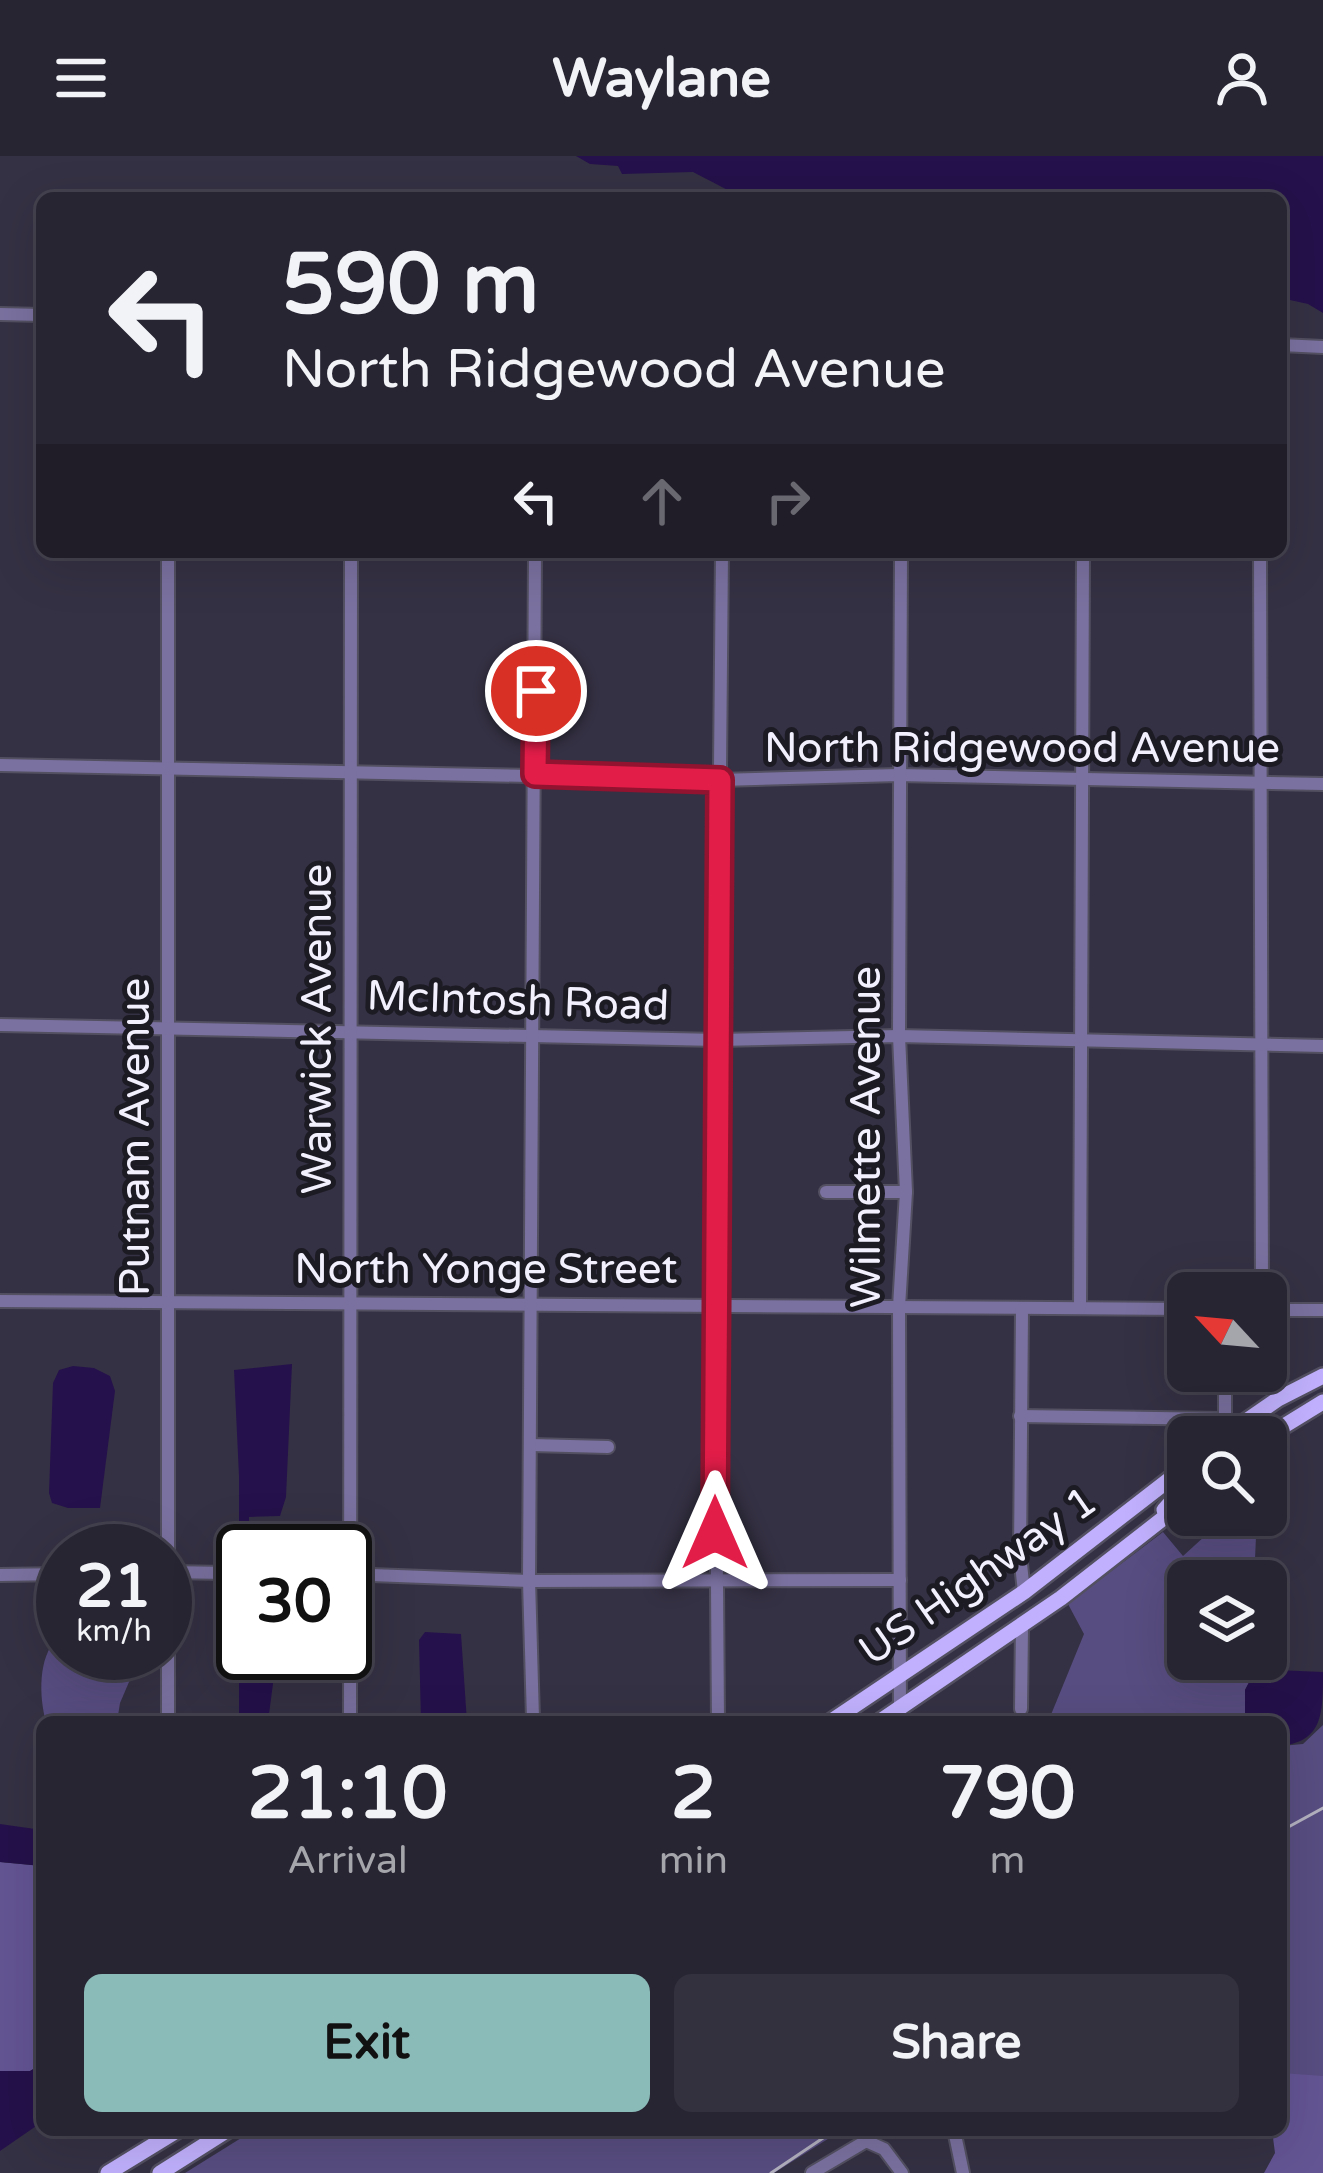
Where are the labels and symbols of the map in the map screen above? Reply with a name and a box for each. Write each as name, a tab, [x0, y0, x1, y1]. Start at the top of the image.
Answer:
pin	[485, 640, 587, 742]
street label: North Ridgewood Avenue	[764, 723, 1280, 774]
street label: Warwick Avenue	[292, 864, 343, 1194]
street label: Wilmette Avenue	[841, 966, 892, 1308]
street label: McIntosh Road	[366, 970, 670, 1032]
street label: Putnam Avenue	[110, 978, 161, 1296]
street label: North Yonge Street	[294, 1244, 678, 1295]
north arrow	[1167, 1272, 1287, 1392]
position arrow	[652, 1470, 778, 1596]
street label: US Highway 1	[849, 1475, 1107, 1677]
speed limit sign: 30	[216, 1524, 372, 1680]

